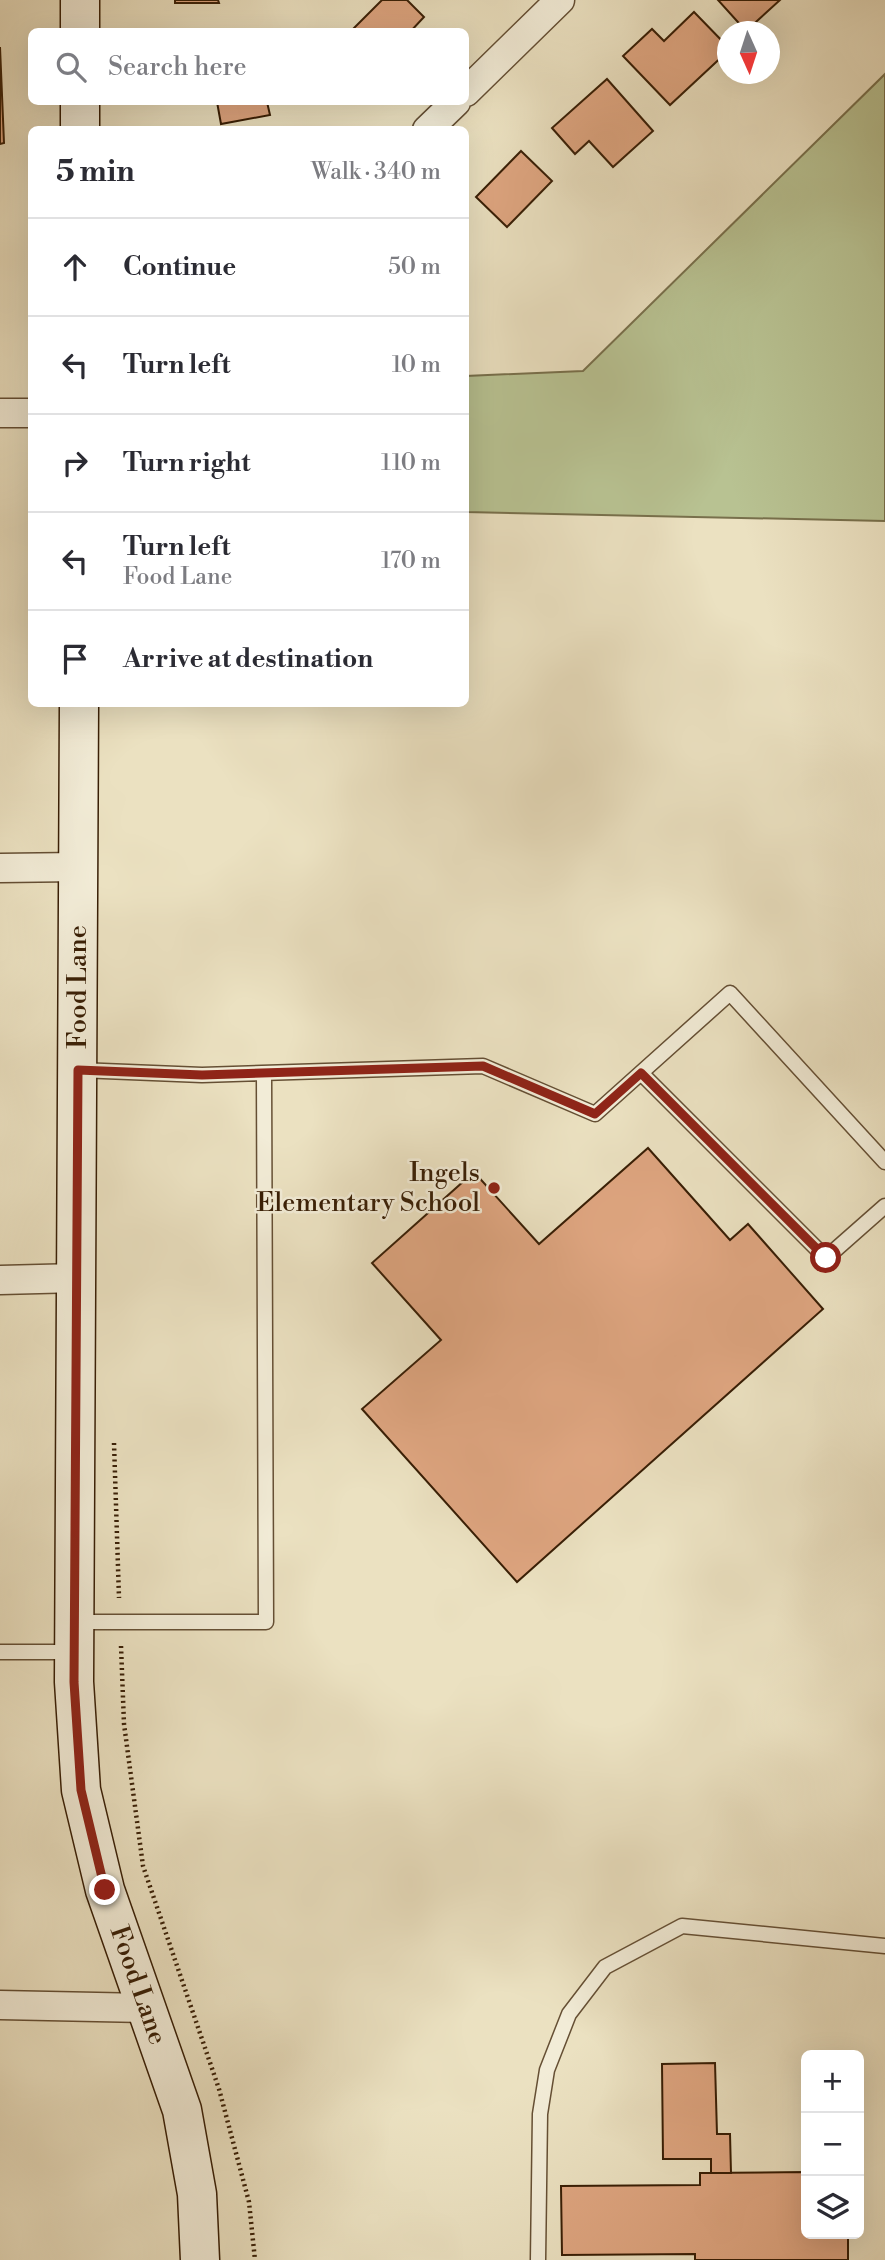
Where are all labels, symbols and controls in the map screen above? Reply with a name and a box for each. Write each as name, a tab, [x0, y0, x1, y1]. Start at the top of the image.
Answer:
north arrow	[717, 21, 780, 84]
search box	[28, 28, 469, 105]
icon: search	[52, 48, 90, 86]
text: Search here	[108, 51, 247, 83]
text: 5 min	[56, 153, 135, 191]
text: Walk · 340 m	[311, 158, 441, 186]
icon: ahead	[56, 248, 94, 286]
text: Continue	[123, 251, 236, 283]
text: 50 m	[388, 253, 441, 281]
icon: left	[56, 346, 94, 384]
text: Turn left	[123, 349, 231, 381]
text: 10 m	[392, 351, 441, 379]
icon: right	[56, 444, 94, 482]
text: Turn right	[123, 447, 251, 479]
text: 110 m	[381, 449, 441, 477]
text: Turn left	[123, 531, 231, 563]
icon: left	[56, 542, 94, 580]
text: 170 m	[381, 547, 441, 575]
text: Food Lane	[123, 563, 232, 591]
icon: arrive	[56, 640, 94, 678]
text: Arrive at destination	[123, 643, 373, 675]
street label: Food Lane	[62, 925, 94, 1049]
place label: Ingels Elementary School	[257, 1157, 480, 1219]
marker: Ingels Elementary School	[486, 1180, 502, 1196]
route start	[810, 1242, 841, 1273]
route end	[89, 1874, 120, 1905]
street label: Food Lane	[103, 1922, 174, 2049]
map controls	[801, 2050, 864, 2239]
button: +	[801, 2050, 864, 2113]
button: −	[801, 2113, 864, 2176]
button: layers	[801, 2176, 864, 2239]

